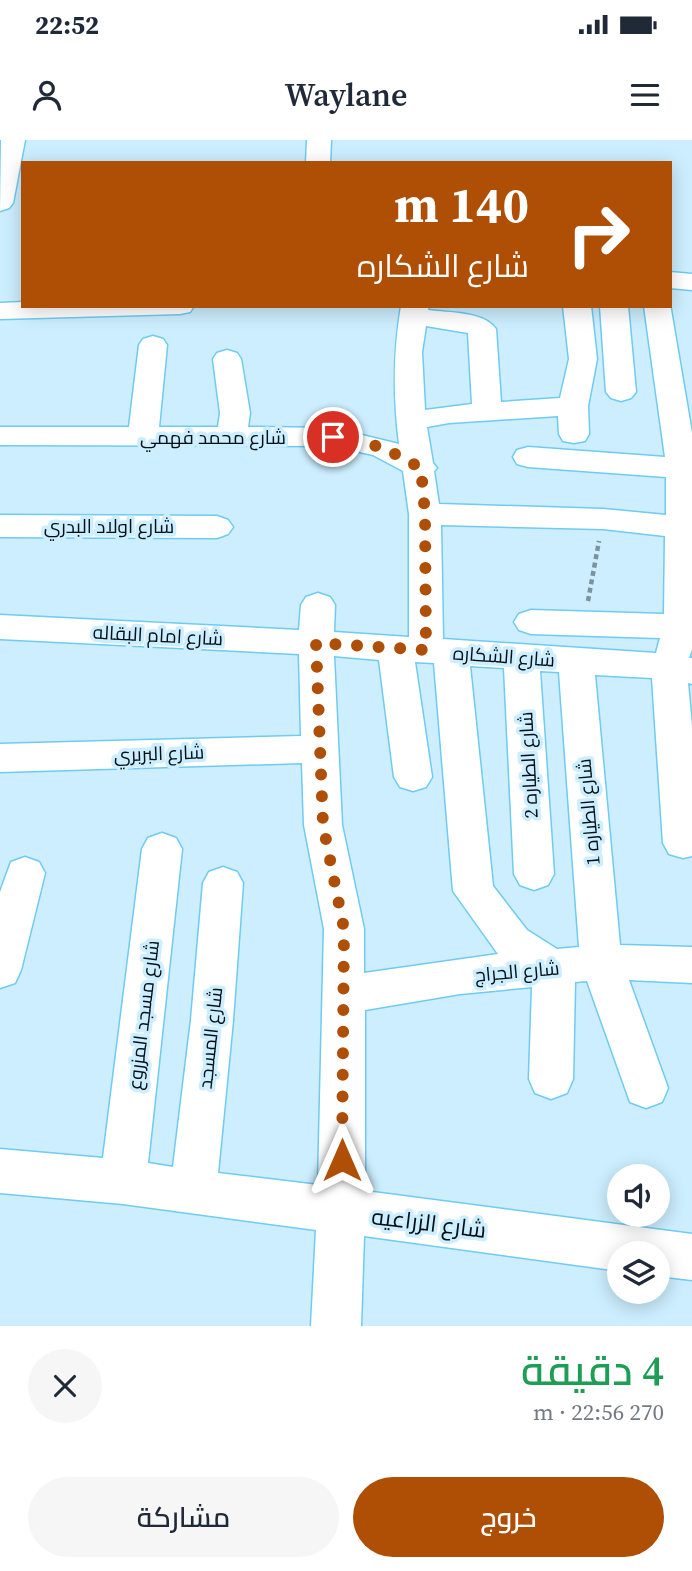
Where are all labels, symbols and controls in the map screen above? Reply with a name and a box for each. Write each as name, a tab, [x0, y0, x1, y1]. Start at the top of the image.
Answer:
text: 22:52	[35, 7, 99, 43]
text: Waylane	[285, 73, 407, 117]
icon: person	[28, 76, 66, 114]
icon: menu	[626, 76, 664, 114]
text: 140 m	[394, 171, 529, 238]
icon: right	[553, 189, 644, 280]
text: شارع الشكاره	[357, 244, 529, 288]
pin	[303, 407, 363, 467]
icon: arrive	[314, 418, 352, 456]
street label: شارع محمد فهمي	[140, 424, 286, 452]
street label: شارع اولاد البدري	[44, 513, 174, 541]
street label: شارع امام البقاله	[92, 619, 224, 652]
street label: شارع الشكاره	[452, 639, 556, 674]
street label: شارع الطياره 2	[512, 711, 545, 819]
street label: شارع البربري	[113, 738, 205, 770]
street label: شارع الطياره 1	[570, 757, 607, 866]
street label: شارع مسجد المزروع	[121, 939, 166, 1091]
street label: شارع الجراج	[474, 954, 560, 989]
street label: شارع المسجد	[192, 986, 229, 1090]
position arrow	[305, 1123, 379, 1197]
map controls	[607, 1164, 670, 1304]
button: sound	[607, 1164, 670, 1227]
street label: شارع الزراعيه	[370, 1200, 488, 1246]
button: layers	[607, 1241, 670, 1304]
text: 4 دقيقة	[521, 1341, 664, 1399]
button: close	[28, 1349, 102, 1423]
text: 270 m · 22:56	[533, 1396, 664, 1428]
button: مشاركة	[28, 1477, 339, 1557]
button: خروج	[353, 1477, 664, 1557]

